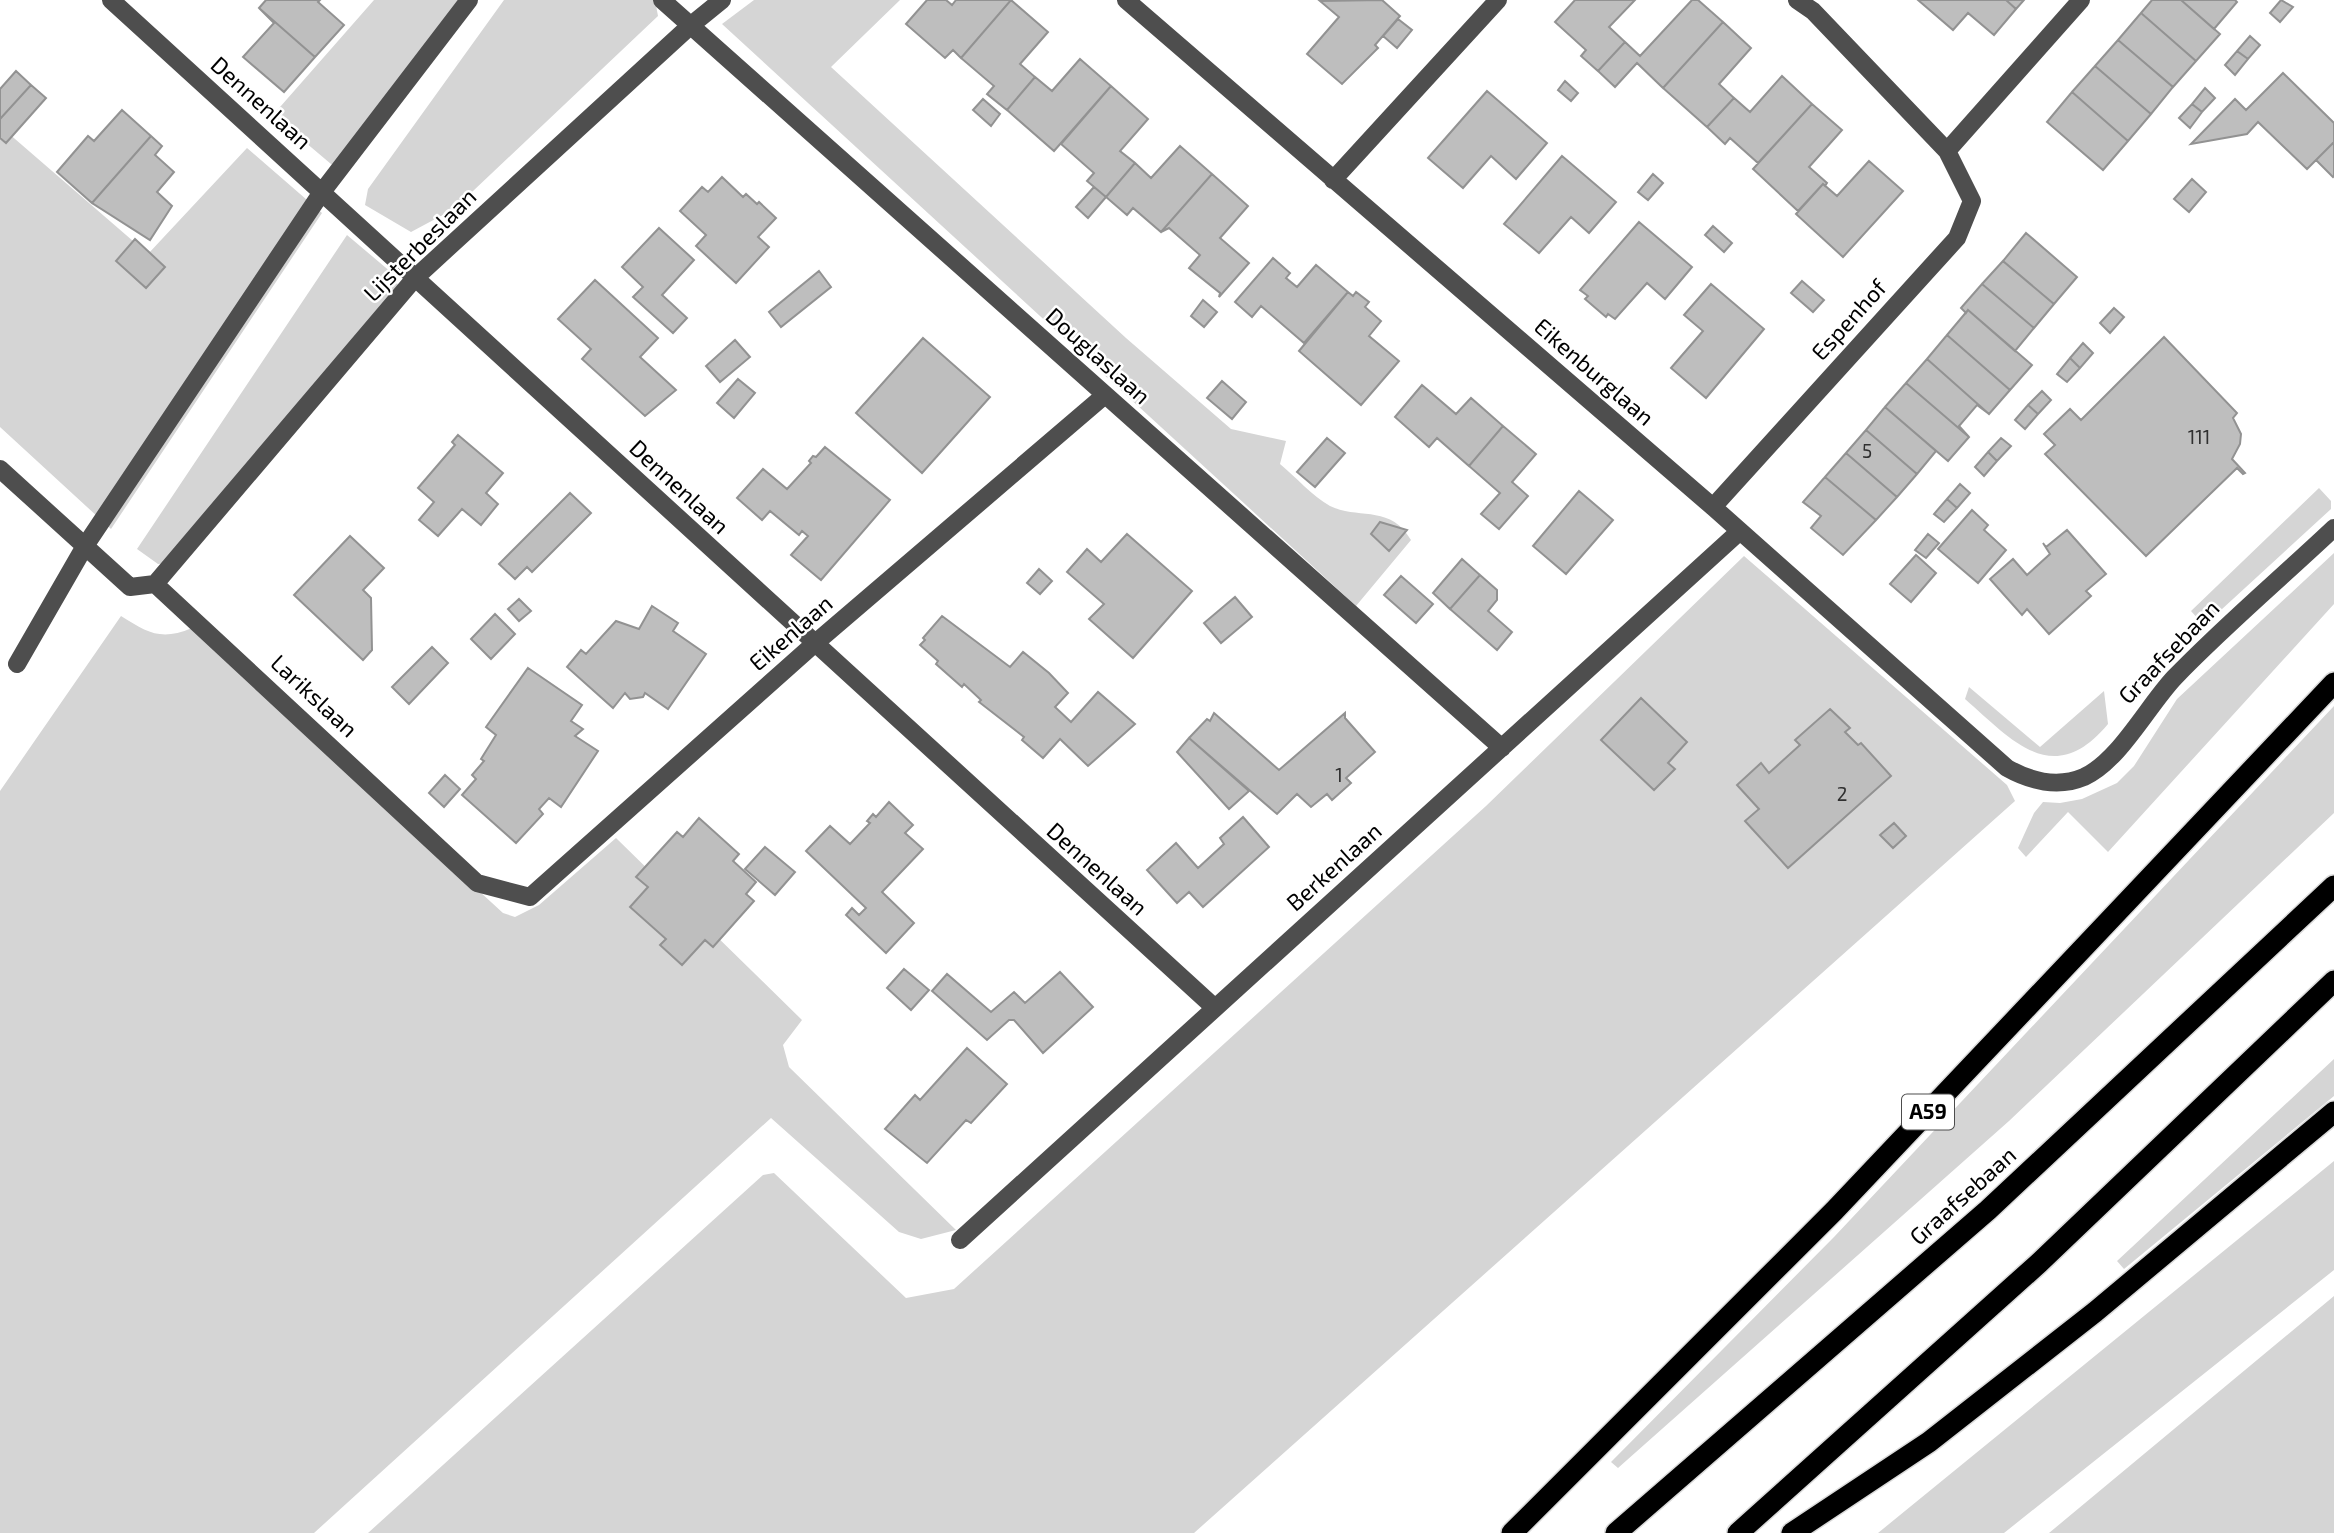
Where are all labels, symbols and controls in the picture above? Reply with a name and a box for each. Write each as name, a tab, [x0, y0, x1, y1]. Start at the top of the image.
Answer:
street label: Dennenlaan	[206, 50, 318, 155]
street label: Lijsterbeslaan	[357, 182, 481, 306]
street label: Espenhof	[1805, 272, 1893, 365]
street label: Douglaslaan	[1041, 301, 1157, 409]
street label: Eikenburglaan	[1529, 312, 1660, 431]
house number: 111	[2188, 425, 2210, 448]
street label: Dennenlaan	[624, 433, 735, 539]
house number: 5	[1862, 439, 1872, 462]
street label: Eikenlaan	[743, 589, 838, 676]
street label: Graafsebaan	[2112, 594, 2225, 709]
street label: Larikslaan	[266, 648, 364, 742]
house number: 1	[1335, 763, 1343, 786]
house number: 2	[1837, 782, 1847, 805]
street label: Dennenlaan	[1042, 816, 1154, 921]
street label: Berkenlaan	[1280, 816, 1387, 916]
road number: A59	[1902, 1094, 1954, 1130]
street label: Graafsebaan	[1903, 1140, 2021, 1250]

